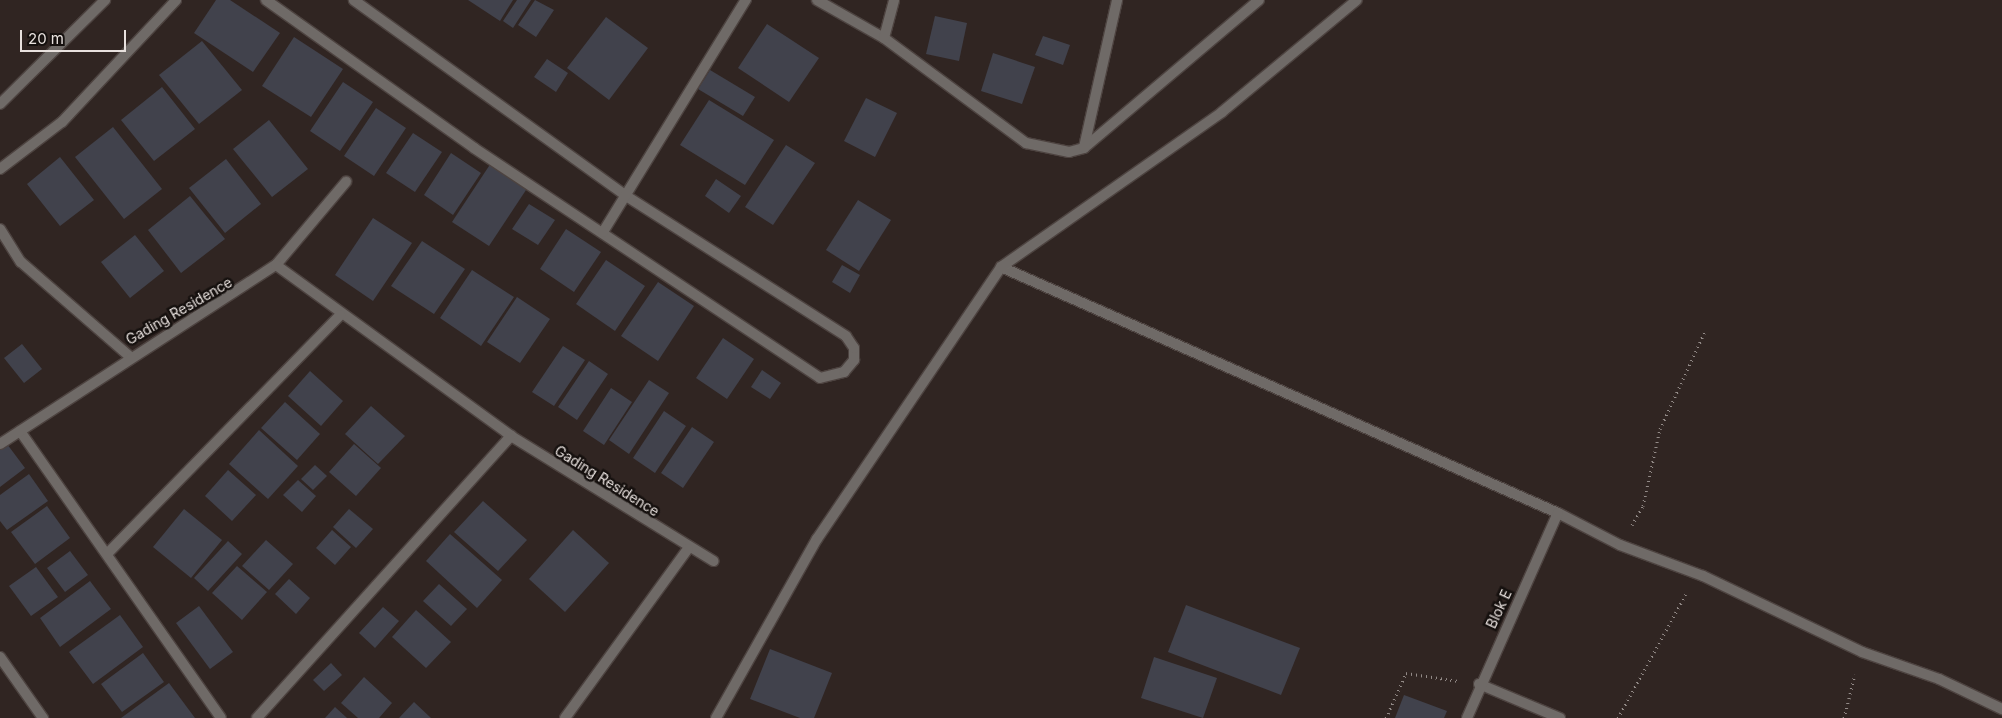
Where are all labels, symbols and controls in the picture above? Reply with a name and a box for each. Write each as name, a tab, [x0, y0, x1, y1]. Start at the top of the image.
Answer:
scale bar	[22, 20, 129, 52]
text: 20 m	[28, 29, 64, 48]
street label: Gading Residence	[123, 274, 235, 348]
street label: Gading Residence	[552, 442, 662, 520]
street label: Blok E	[1483, 587, 1515, 631]

